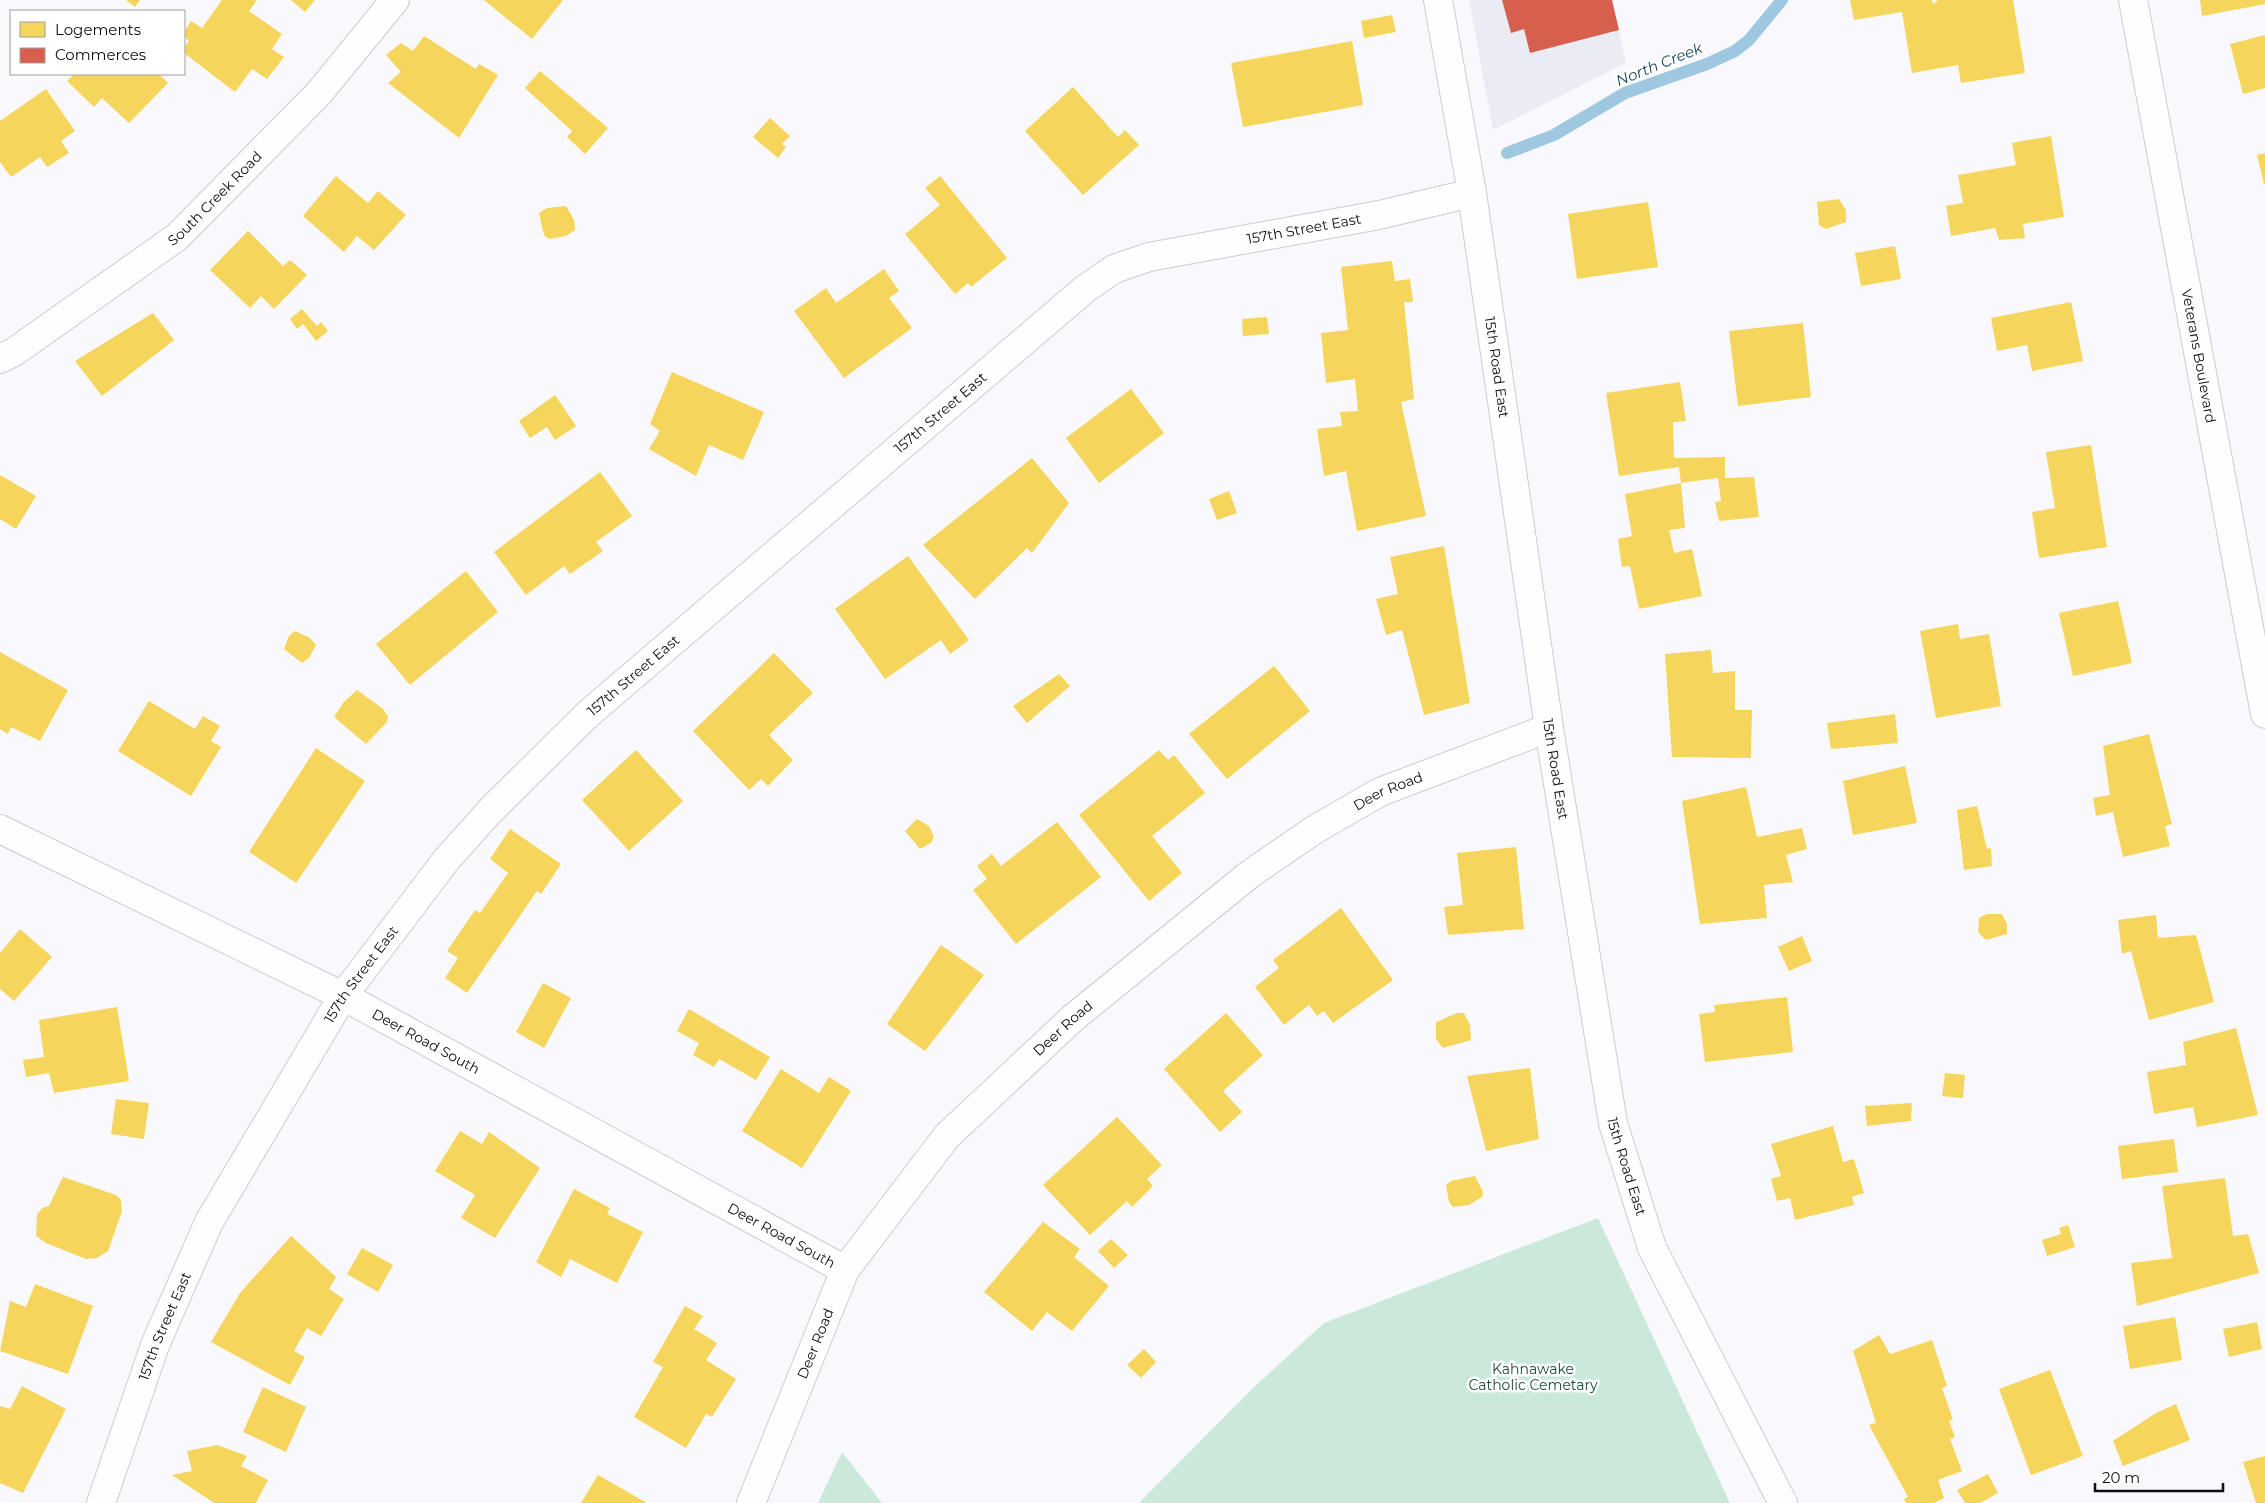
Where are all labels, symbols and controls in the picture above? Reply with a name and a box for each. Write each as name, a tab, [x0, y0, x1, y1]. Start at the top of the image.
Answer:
legend	[10, 10, 185, 75]
text: Logements	[55, 20, 141, 39]
water label: North Creek	[1613, 38, 1706, 90]
text: Commerces	[55, 45, 146, 64]
street label: South Creek Road	[164, 147, 266, 250]
street label: 157th Street East	[1245, 209, 1363, 248]
street label: Veterans Boulevard	[2178, 287, 2220, 425]
street label: 15th Road East	[1481, 315, 1513, 419]
street label: 157th Street East	[891, 368, 990, 457]
street label: 157th Street East	[583, 631, 683, 720]
street label: 15th Road East	[1539, 717, 1573, 821]
street label: Deer Road	[1350, 768, 1425, 815]
street label: 157th Street East	[320, 922, 402, 1026]
street label: Deer Road	[1029, 997, 1096, 1060]
street label: Deer Road South	[369, 1005, 483, 1078]
street label: 15th Road East	[1603, 1116, 1650, 1218]
street label: Deer Road South	[724, 1199, 838, 1272]
street label: 157th Street East	[135, 1269, 195, 1383]
street label: Deer Road	[793, 1306, 838, 1381]
park label: Kahnawake Catholic Cemetary	[1468, 1360, 1598, 1394]
scale bar	[2095, 1460, 2222, 1492]
text: 20 m	[2102, 1468, 2140, 1487]

